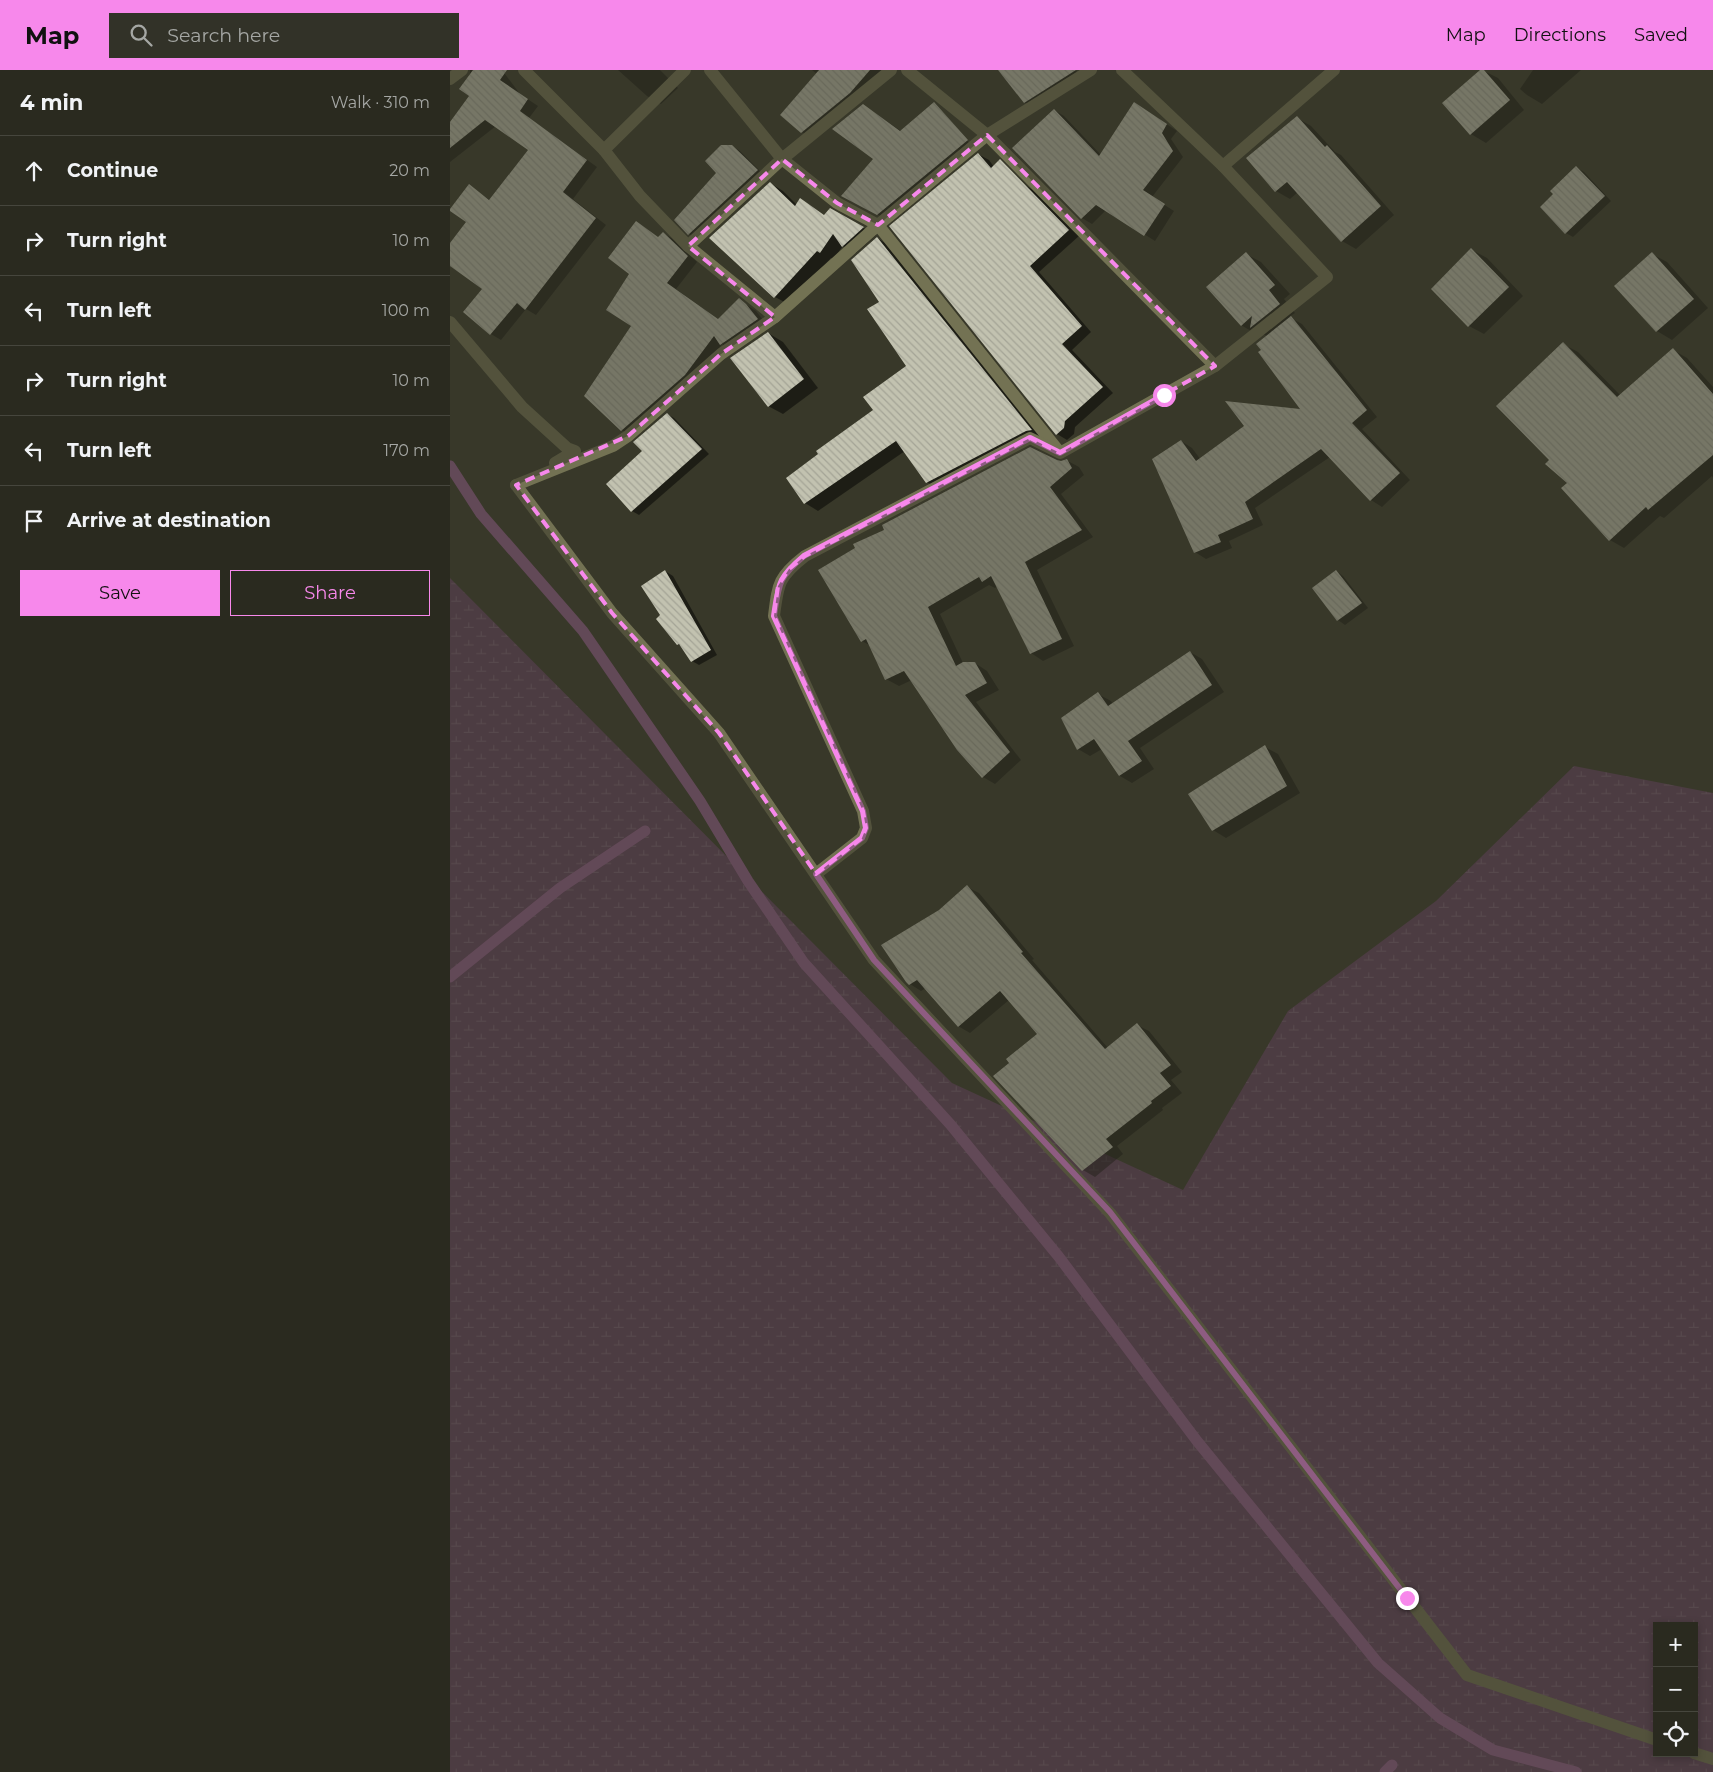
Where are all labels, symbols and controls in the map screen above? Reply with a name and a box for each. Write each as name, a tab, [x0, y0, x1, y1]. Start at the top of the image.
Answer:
search box	[109, 13, 459, 58]
text: Map	[25, 21, 79, 50]
icon: search	[127, 21, 155, 49]
text: Search here	[167, 24, 280, 47]
text: Map	[1446, 24, 1486, 46]
text: Directions	[1514, 24, 1606, 46]
text: Saved	[1634, 24, 1688, 46]
text: 4 min	[20, 90, 83, 115]
text: Walk · 310 m	[331, 93, 430, 112]
icon: ahead	[20, 157, 48, 185]
text: Continue	[67, 159, 158, 182]
text: 20 m	[389, 161, 430, 180]
icon: right	[20, 227, 48, 255]
text: Turn right	[67, 229, 167, 252]
text: 10 m	[392, 231, 430, 250]
icon: left	[20, 297, 48, 325]
text: Turn left	[67, 299, 152, 322]
text: 100 m	[382, 301, 430, 320]
icon: right	[20, 367, 48, 395]
text: Turn right	[67, 369, 167, 392]
text: 10 m	[392, 371, 430, 390]
route start	[1153, 384, 1176, 407]
icon: left	[20, 437, 48, 465]
text: Turn left	[67, 439, 152, 462]
text: 170 m	[383, 441, 430, 460]
icon: arrive	[20, 507, 48, 535]
text: Arrive at destination	[67, 509, 271, 532]
button: Save	[20, 570, 220, 616]
button: Share	[230, 570, 430, 616]
route end	[1396, 1587, 1419, 1610]
map controls	[1653, 1622, 1698, 1757]
button: +	[1653, 1622, 1698, 1667]
button: −	[1653, 1667, 1698, 1712]
button: locate	[1653, 1712, 1698, 1757]

